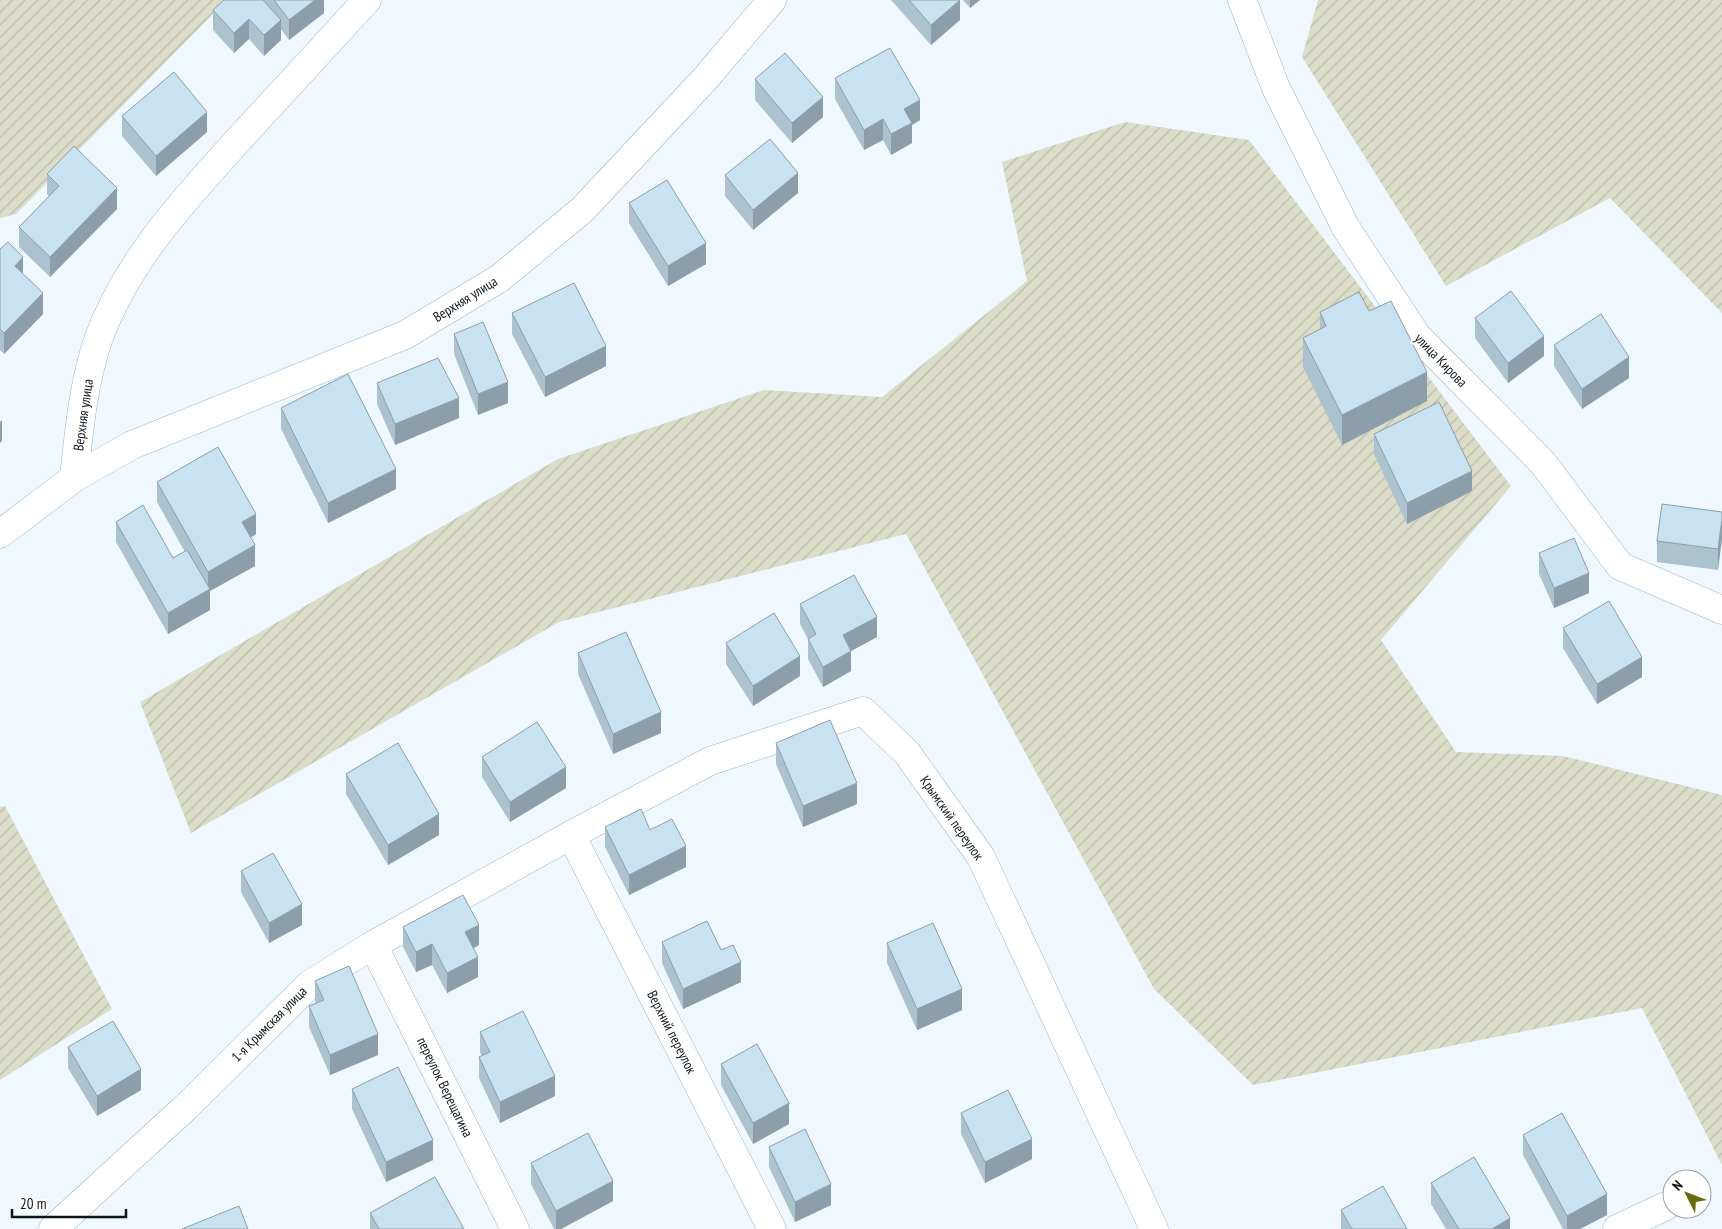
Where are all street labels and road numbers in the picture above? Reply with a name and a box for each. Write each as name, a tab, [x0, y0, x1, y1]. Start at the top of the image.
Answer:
street label: Верхняя улица	[429, 272, 501, 326]
street label: улица Кирова	[1411, 329, 1471, 391]
street label: Верхняя улица	[69, 378, 97, 452]
street label: Крымский переулок	[916, 772, 988, 864]
street label: 1-я Крымская улица	[227, 982, 311, 1066]
street label: Верхний переулок	[643, 987, 701, 1077]
street label: переулок Верещагина	[413, 1034, 477, 1140]

